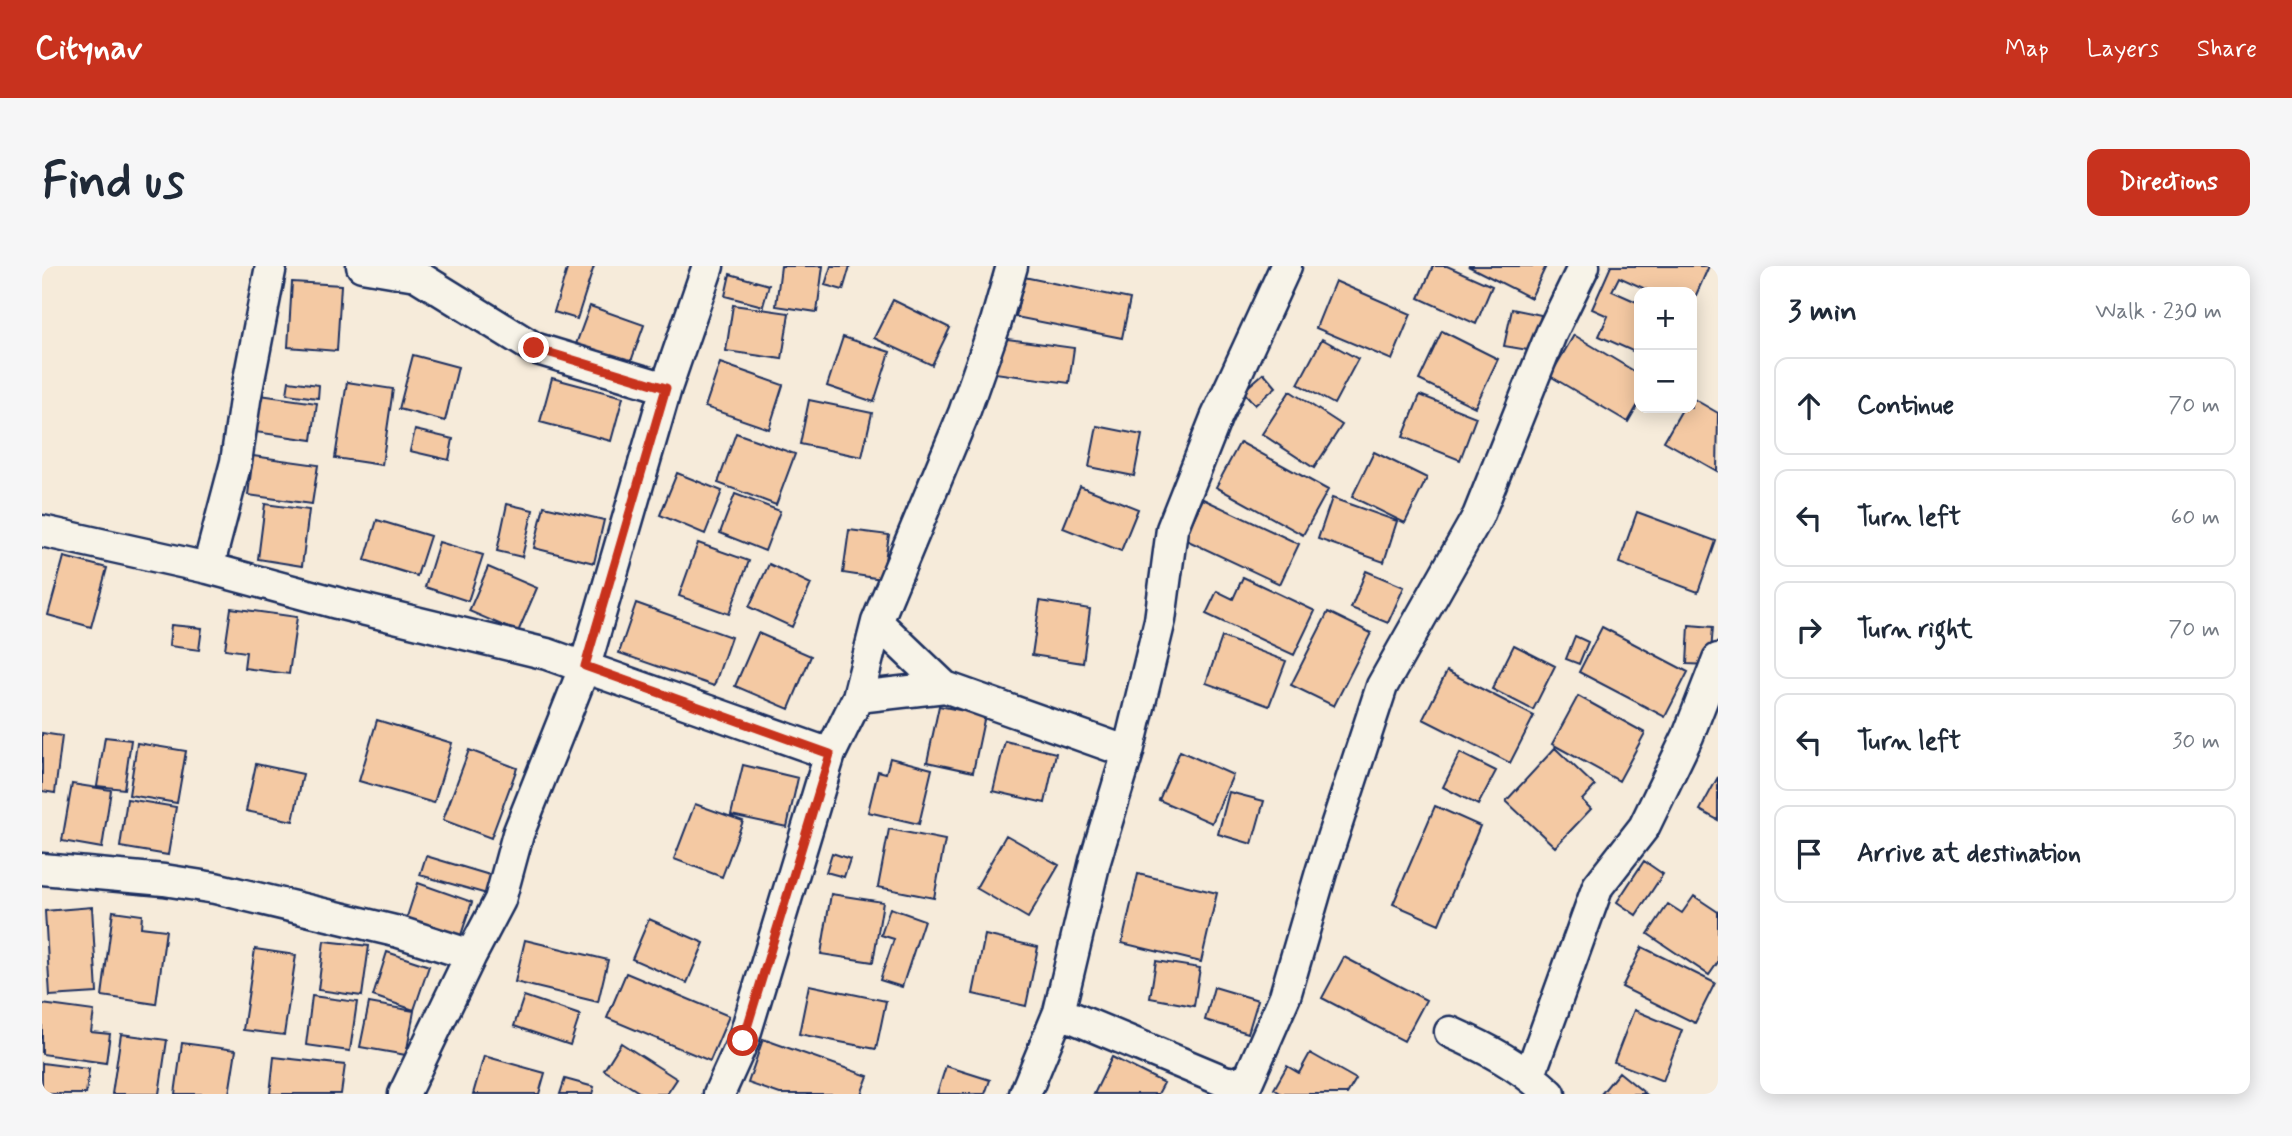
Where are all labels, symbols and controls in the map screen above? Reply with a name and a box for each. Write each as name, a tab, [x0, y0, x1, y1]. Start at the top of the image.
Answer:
text: Citynav	[35, 27, 142, 71]
text: Map	[2005, 34, 2049, 65]
text: Layers	[2087, 34, 2159, 65]
text: Share	[2197, 34, 2257, 65]
button: Directions	[2087, 149, 2250, 216]
text: Find us	[42, 150, 185, 215]
map controls	[1634, 287, 1697, 413]
button: +	[1634, 287, 1697, 350]
text: 3 min	[1788, 292, 1857, 331]
text: Walk · 230 m	[2095, 297, 2222, 327]
route end	[518, 332, 549, 363]
button: −	[1634, 350, 1697, 413]
icon: ahead	[1790, 387, 1828, 425]
text: Continue	[1857, 389, 1954, 423]
text: 70 m	[2168, 391, 2220, 421]
icon: left	[1790, 499, 1828, 537]
text: Turn left	[1857, 501, 1961, 535]
text: 60 m	[2171, 503, 2220, 533]
icon: right	[1790, 611, 1828, 649]
text: Turn right	[1857, 613, 1973, 647]
text: 70 m	[2168, 615, 2220, 645]
icon: left	[1790, 723, 1828, 761]
text: Turn left	[1857, 725, 1961, 759]
text: 30 m	[2172, 727, 2220, 757]
icon: arrive	[1790, 835, 1828, 873]
text: Arrive at destination	[1857, 837, 2081, 871]
route start	[727, 1025, 758, 1056]

